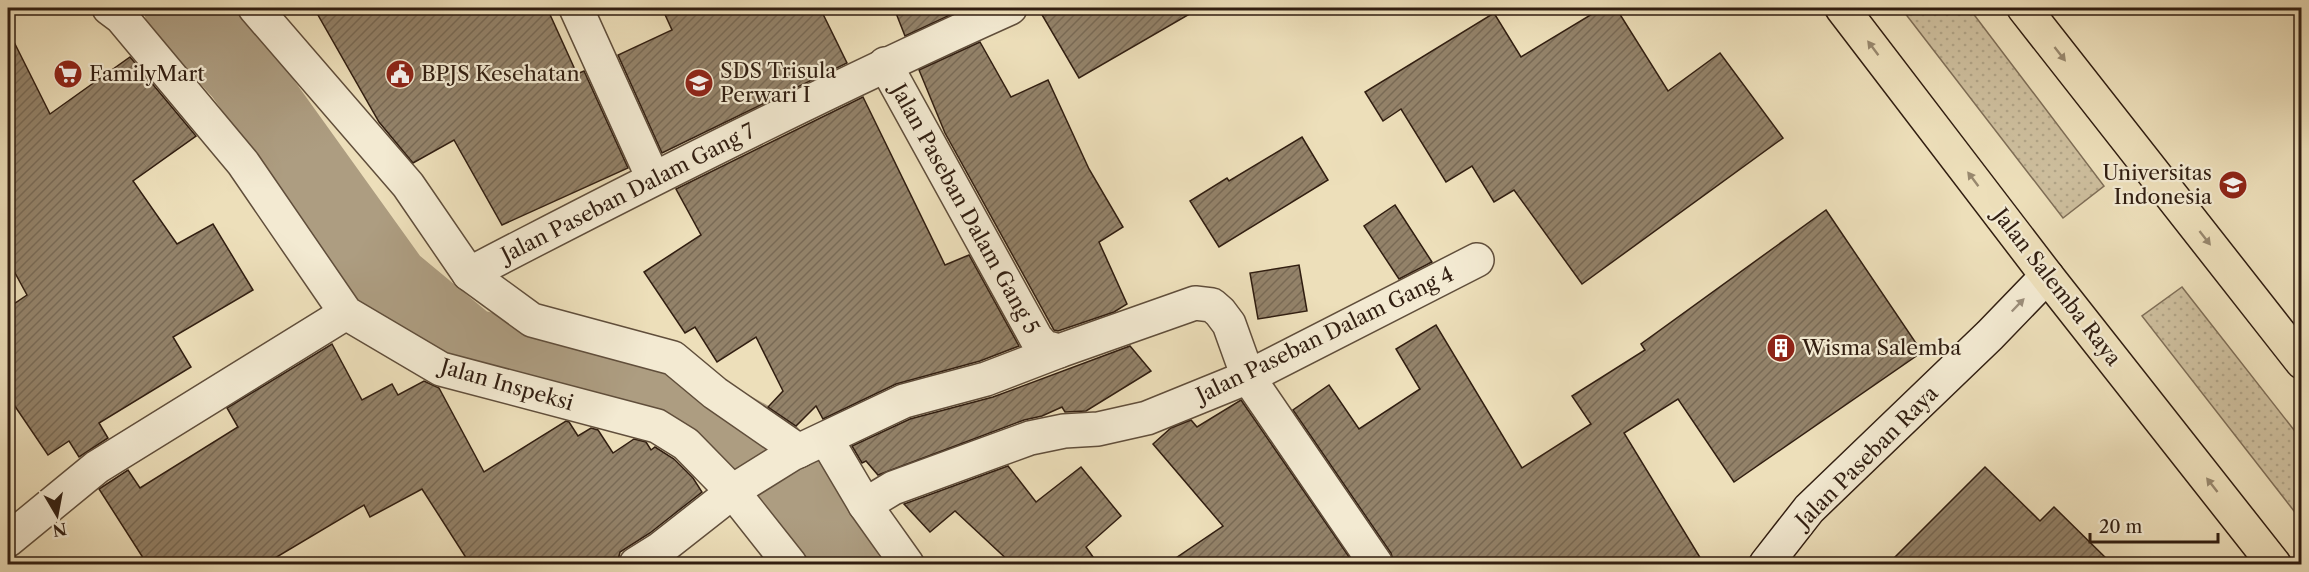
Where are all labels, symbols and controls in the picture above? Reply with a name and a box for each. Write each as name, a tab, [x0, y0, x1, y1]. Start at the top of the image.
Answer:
one-way arrow	[1867, 41, 1879, 57]
one-way arrow	[2053, 46, 2066, 62]
supermarket icon: FamilyMart	[52, 58, 84, 90]
public building icon: BPJS Kesehatan	[384, 58, 416, 90]
place label: SDS Trisula Perwari I	[720, 58, 837, 107]
place label: FamilyMart	[89, 61, 205, 86]
place label: BPJS Kesehatan	[421, 61, 580, 86]
school or university icon: SDS Trisula Perwari I	[683, 67, 715, 99]
street label: Jalan Paseban Dalam Gang 5	[885, 77, 1045, 338]
street label: Jalan Paseban Dalam Gang 7	[494, 117, 759, 269]
place label: Universitas Indonesia	[2102, 160, 2213, 209]
school or university icon: Universitas Indonesia	[2217, 169, 2249, 201]
one-way arrow	[1967, 171, 1980, 187]
street label: Jalan Salemba Raya	[1986, 201, 2127, 371]
one-way arrow	[2199, 230, 2212, 246]
street label: Jalan Paseban Dalam Gang 4	[1190, 261, 1457, 409]
one-way arrow	[2011, 299, 2025, 313]
building icon: Wisma Salemba	[1765, 332, 1797, 364]
place label: Wisma Salemba	[1801, 335, 1962, 360]
street label: Jalan Inspeksi	[435, 353, 576, 415]
street label: Jalan Paseban Raya	[1788, 380, 1943, 535]
one-way arrow	[2207, 478, 2219, 493]
north arrow	[27, 485, 87, 545]
scale bar	[2090, 506, 2218, 544]
text: 20 m	[2099, 516, 2143, 538]
text: N	[51, 519, 68, 541]

